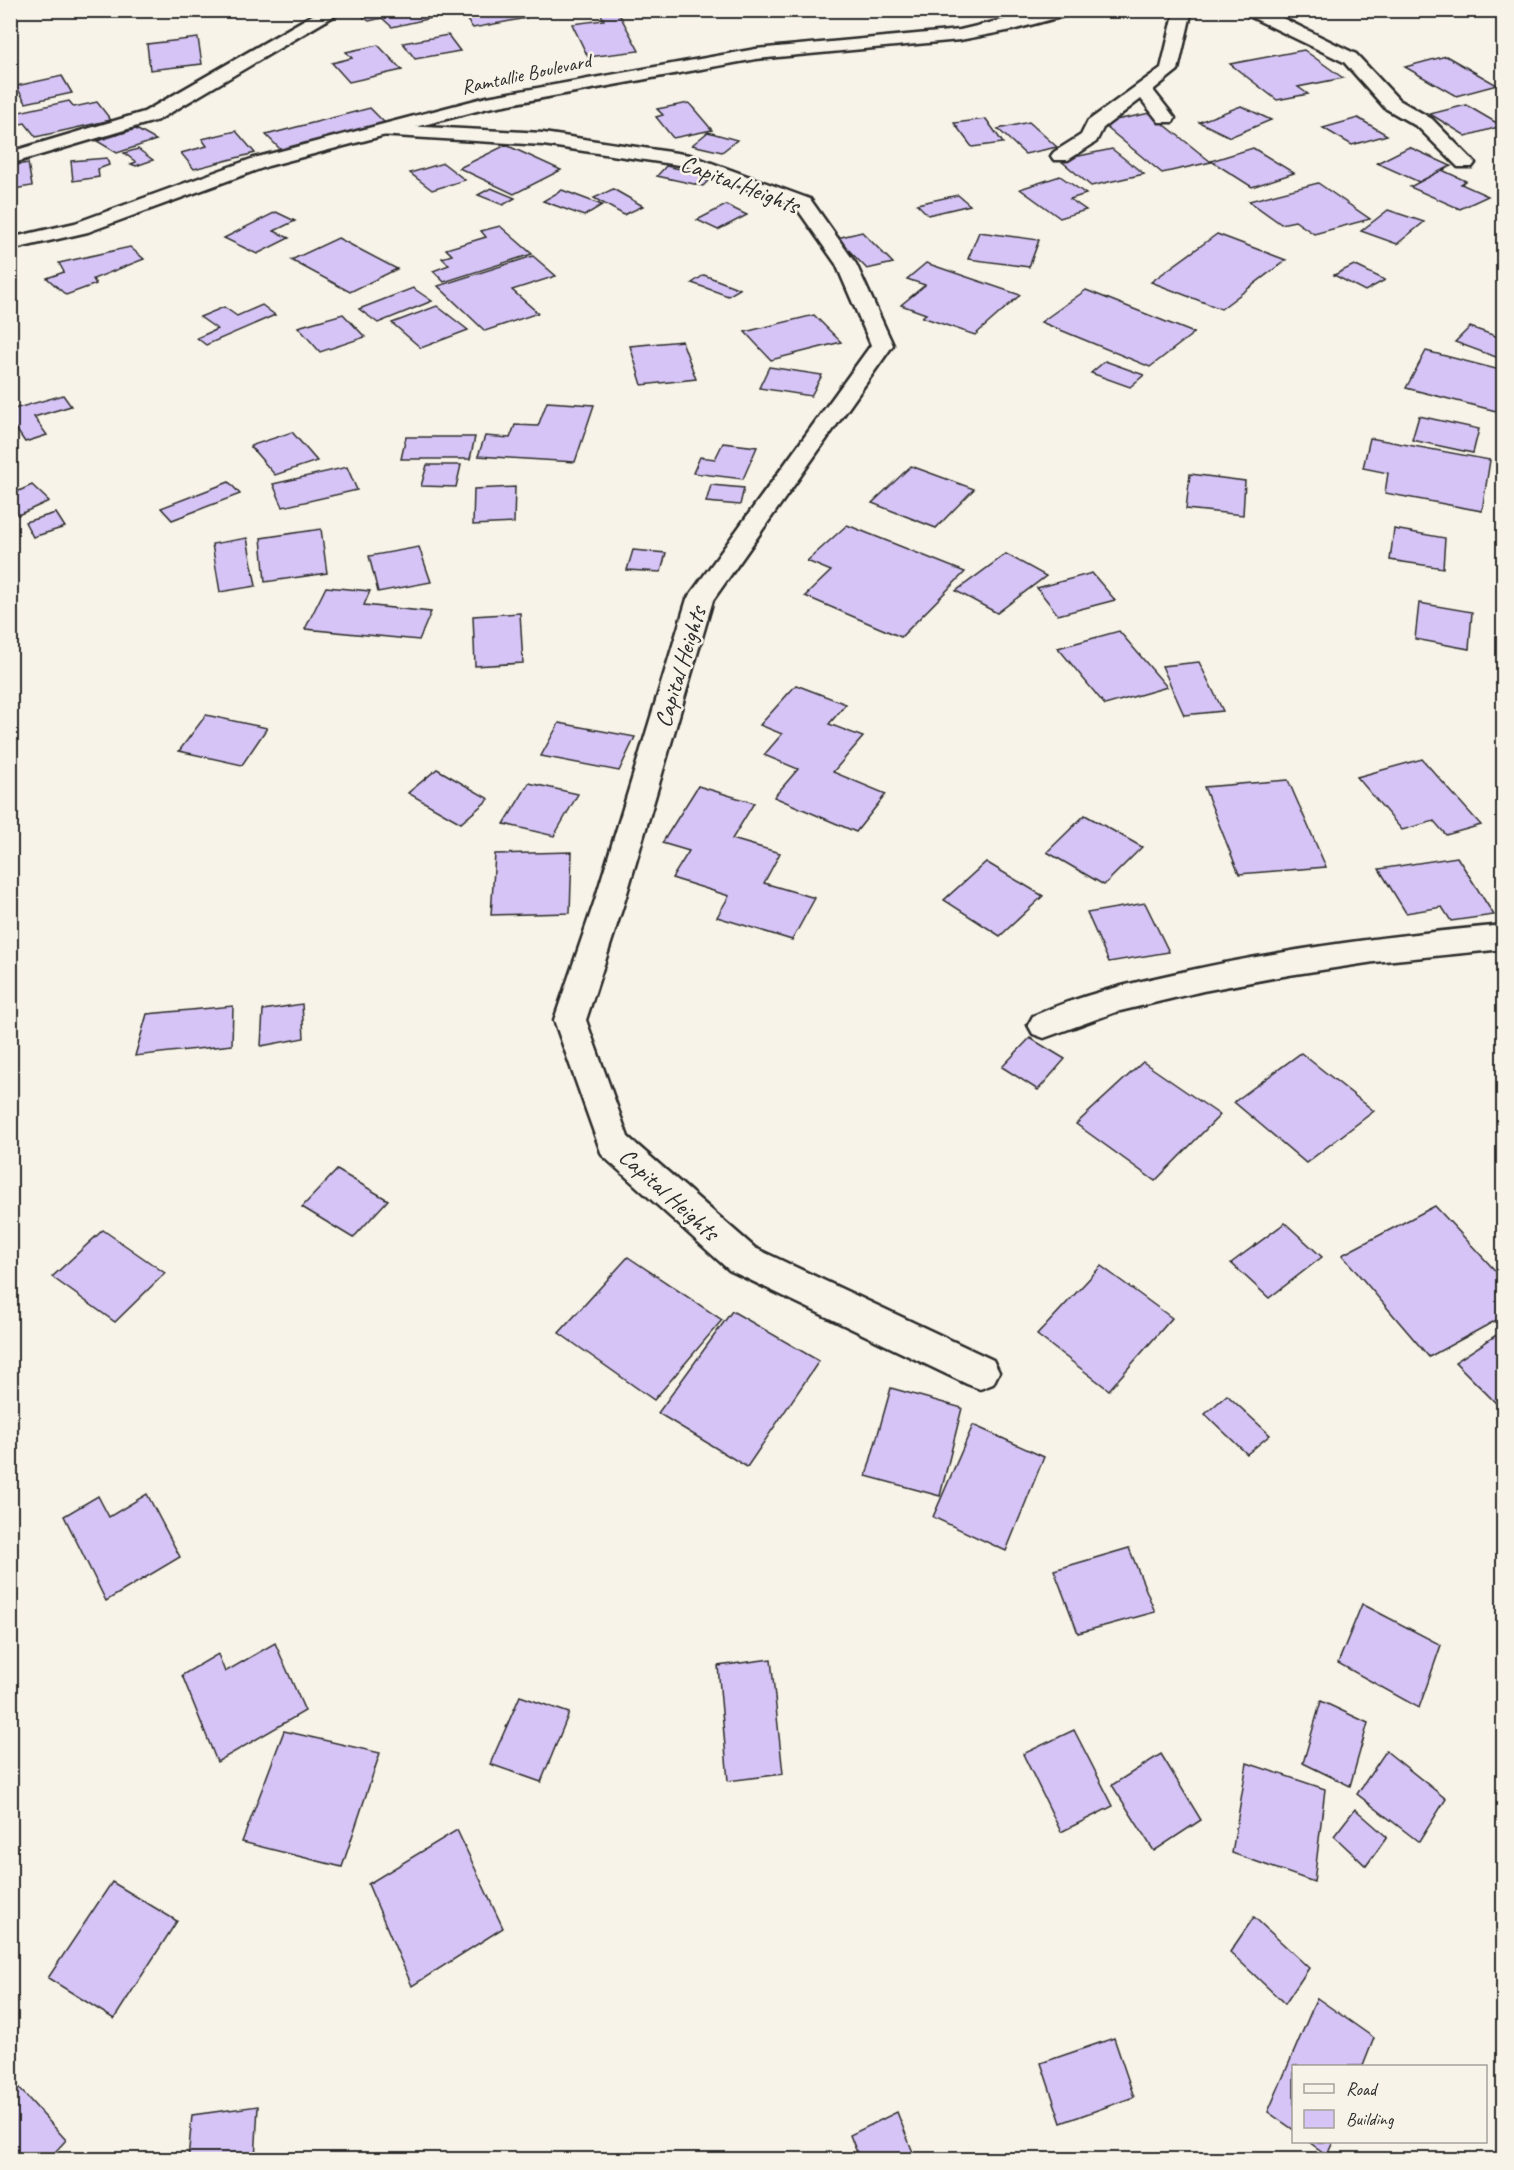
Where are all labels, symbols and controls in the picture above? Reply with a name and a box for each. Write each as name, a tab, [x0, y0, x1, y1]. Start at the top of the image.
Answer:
street label: Ramtallie Boulevard	[459, 47, 596, 100]
street label: Capital Heights	[677, 148, 806, 221]
street label: Capital Heights	[647, 600, 713, 731]
street label: Capital Heights	[613, 1141, 727, 1249]
legend	[1292, 2065, 1487, 2143]
text: Road	[1346, 2078, 1379, 2100]
text: Building	[1346, 2108, 1395, 2130]

